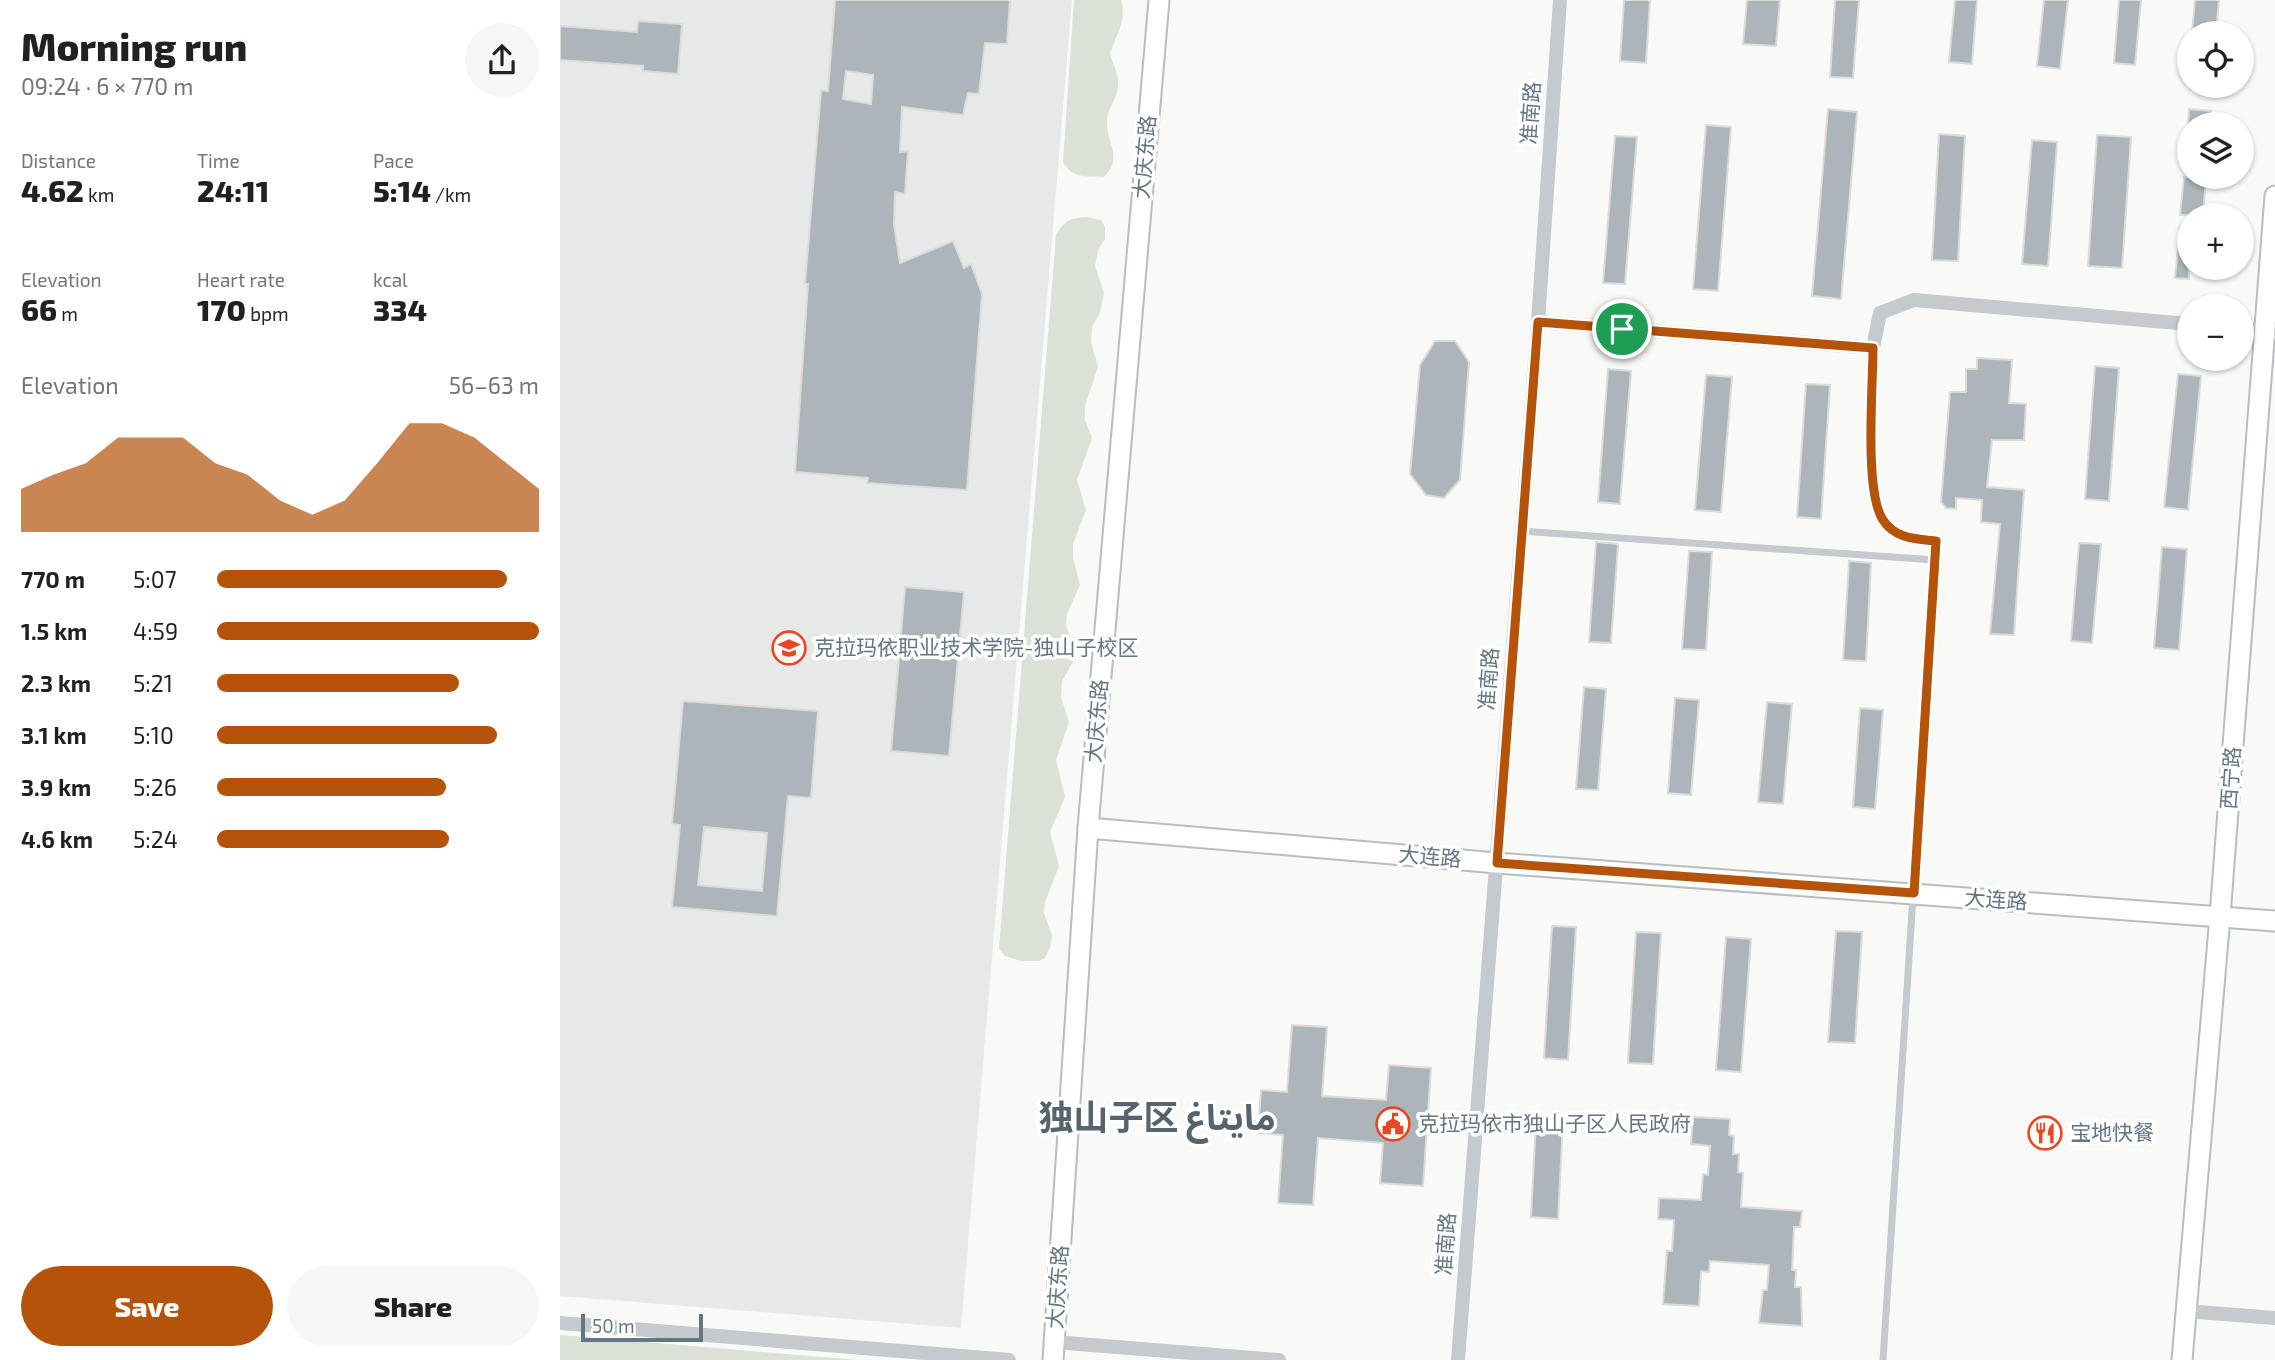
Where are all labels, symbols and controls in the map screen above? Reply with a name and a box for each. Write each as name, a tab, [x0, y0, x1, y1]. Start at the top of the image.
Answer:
map controls	[2177, 21, 2254, 371]
button: locate	[2177, 21, 2254, 98]
text: Morning run	[21, 23, 247, 69]
button: share	[465, 23, 539, 97]
text: 09:24 · 6 × 770 m	[21, 72, 193, 100]
street label: 准南路	[1515, 81, 1544, 145]
button: layers	[2177, 112, 2254, 189]
street label: 大庆东路	[1127, 114, 1160, 200]
text: Distance	[21, 149, 96, 172]
text: Time	[197, 149, 240, 172]
text: Pace	[373, 149, 414, 172]
text: 4.62	[21, 172, 84, 208]
text: 24:11	[197, 172, 269, 208]
text: 5:14	[373, 172, 431, 208]
text: km	[84, 183, 114, 206]
text: /km	[431, 183, 471, 206]
button: +	[2177, 203, 2254, 280]
text: Elevation	[21, 268, 102, 291]
text: Heart rate	[197, 268, 285, 291]
text: kcal	[373, 268, 408, 291]
text: 66	[21, 291, 57, 327]
text: 170	[197, 291, 246, 327]
text: 334	[373, 291, 427, 327]
button: −	[2177, 294, 2254, 371]
pin	[1592, 299, 1652, 359]
text: m	[57, 302, 78, 325]
text: bpm	[246, 302, 289, 325]
icon: arrive	[1603, 310, 1641, 348]
text: Elevation	[21, 371, 119, 399]
text: 56–63 m	[449, 371, 539, 399]
text: 770 m	[21, 565, 85, 593]
text: 5:07	[133, 565, 176, 593]
text: 1.5 km	[21, 617, 87, 645]
text: 4:59	[133, 617, 178, 645]
school or university icon: 克拉玛依职业技术学院-独山子校区	[770, 629, 808, 667]
place label: 克拉玛依职业技术学院-独山子校区	[814, 634, 1138, 659]
street label: 准南路	[1473, 647, 1502, 711]
text: 2.3 km	[21, 669, 91, 697]
text: 5:21	[133, 669, 173, 697]
street label: 大庆东路	[1079, 678, 1112, 764]
text: 3.1 km	[21, 721, 87, 749]
text: 5:10	[133, 721, 174, 749]
street label: 西宁路	[2215, 746, 2244, 810]
text: 3.9 km	[21, 773, 91, 801]
text: 5:26	[133, 773, 177, 801]
text: 4.6 km	[21, 825, 93, 853]
text: 5:24	[133, 825, 178, 853]
street label: 大连路	[1398, 840, 1463, 871]
street label: 大连路	[1964, 884, 2028, 913]
district label: 独山子区 مايتاغ	[1038, 1095, 1276, 1144]
public building icon: 克拉玛依市独山子区人民政府	[1374, 1105, 1412, 1143]
place label: 克拉玛依市独山子区人民政府	[1418, 1110, 1691, 1135]
restaurant icon: 宝地快餐	[2026, 1114, 2064, 1152]
place label: 宝地快餐	[2070, 1119, 2154, 1144]
street label: 准南路	[1430, 1212, 1459, 1276]
street label: 大庆东路	[1041, 1244, 1072, 1330]
button: Save	[21, 1266, 273, 1346]
button: Share	[287, 1266, 539, 1346]
scale bar	[581, 1311, 704, 1343]
text: 50 m	[592, 1314, 635, 1337]

